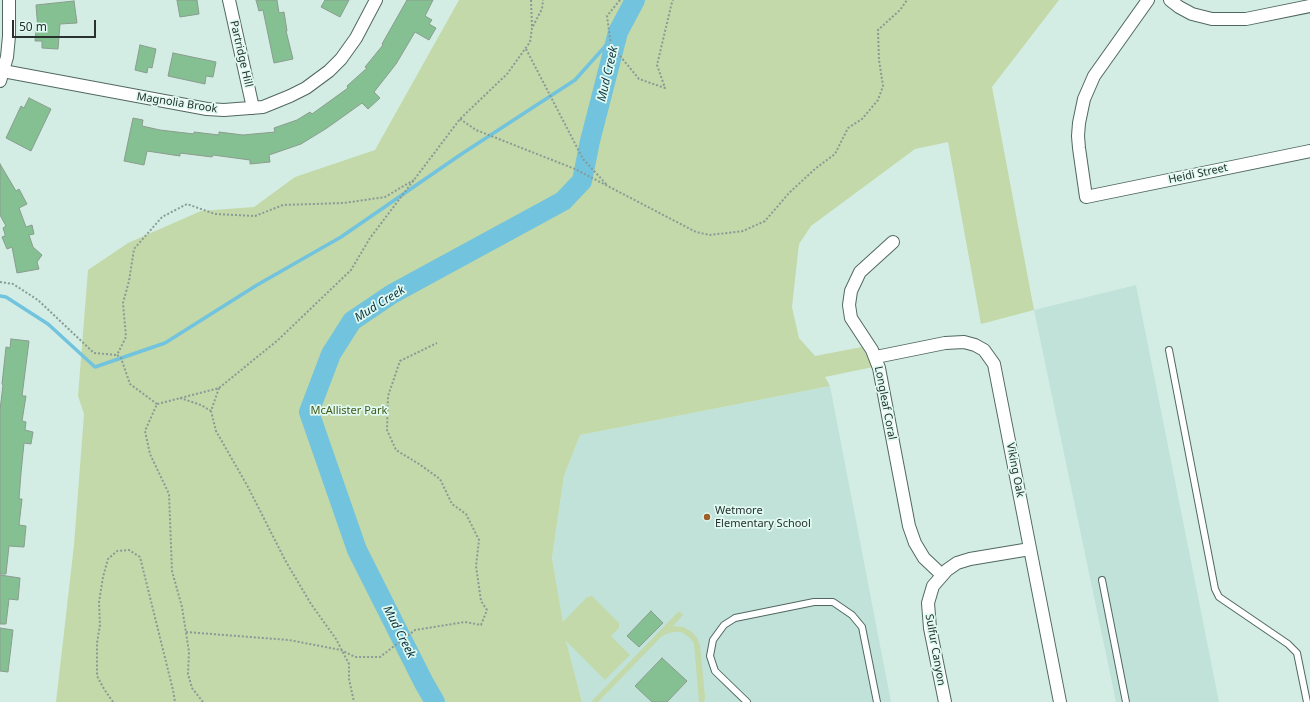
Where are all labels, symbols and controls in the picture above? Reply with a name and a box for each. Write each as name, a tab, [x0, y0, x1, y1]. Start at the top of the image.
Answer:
scale bar	[14, 12, 98, 38]
text: 50 m	[19, 18, 47, 35]
street label: Partridge Hill	[227, 19, 255, 89]
water label: Mud Creek	[595, 45, 621, 103]
street label: Magnolia Brook	[136, 90, 218, 116]
street label: Heidi Street	[1167, 161, 1229, 187]
water label: Mud Creek	[352, 283, 408, 325]
street label: Longleaf Coral	[871, 365, 899, 441]
park label: McAllister Park	[311, 404, 387, 418]
street label: Viking Oak	[1003, 442, 1027, 498]
place label: Wetmore Elementary School	[715, 504, 811, 530]
marker: Wetmore Elementary School	[702, 512, 712, 522]
water label: Mud Creek	[380, 604, 418, 660]
street label: Sulfur Canyon	[922, 613, 948, 687]

